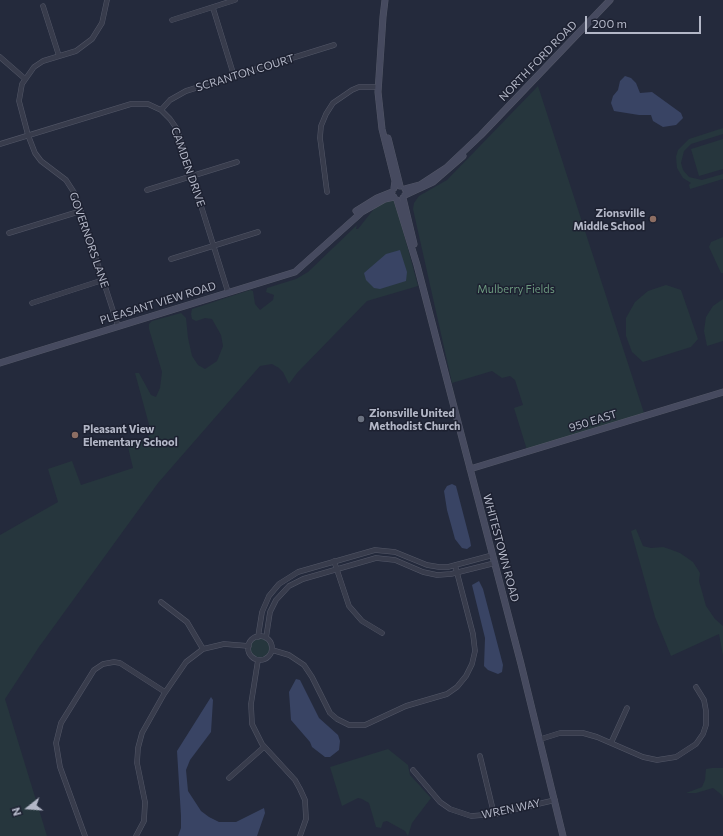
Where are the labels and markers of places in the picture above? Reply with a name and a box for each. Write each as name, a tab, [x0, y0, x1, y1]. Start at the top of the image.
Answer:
place label: Zionsville Middle School	[573, 206, 645, 232]
marker: Zionsville Middle School	[648, 214, 658, 224]
place label: Zionsville United Methodist Church	[369, 406, 460, 432]
marker: Zionsville United Methodist Church	[356, 414, 366, 424]
place label: Pleasant View Elementary School	[83, 422, 178, 448]
marker: Pleasant View Elementary School	[70, 430, 80, 440]

